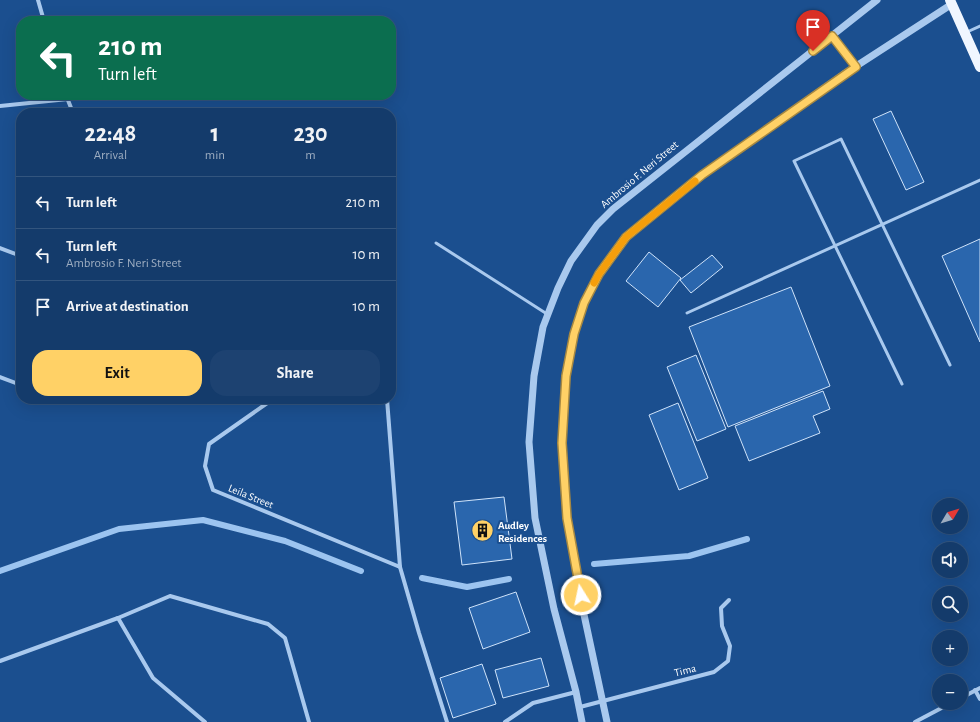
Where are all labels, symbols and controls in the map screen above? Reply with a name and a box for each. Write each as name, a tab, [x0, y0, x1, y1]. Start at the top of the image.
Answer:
pin	[796, 10, 830, 51]
icon: arrive	[802, 16, 824, 38]
icon: left	[32, 32, 84, 84]
text: 210 m	[98, 33, 163, 61]
text: Turn left	[98, 66, 157, 84]
text: 22:48	[84, 122, 136, 146]
text: 1	[211, 122, 219, 146]
text: 230	[293, 122, 328, 146]
street label: Ambrosio F. Neri Street	[598, 138, 681, 210]
text: Arrival	[94, 149, 127, 162]
text: min	[205, 149, 225, 162]
text: m	[305, 149, 316, 162]
icon: left	[32, 192, 54, 214]
text: Turn left	[66, 195, 117, 210]
text: 210 m	[346, 195, 380, 210]
text: Turn left	[66, 239, 117, 254]
icon: left	[32, 244, 54, 266]
text: 10 m	[352, 247, 380, 262]
text: Ambrosio F. Neri Street	[66, 257, 182, 270]
icon: arrive	[32, 296, 54, 318]
text: Arrive at destination	[66, 299, 189, 314]
text: 10 m	[352, 299, 380, 314]
button: Exit	[32, 350, 202, 396]
button: Share	[210, 350, 380, 396]
street label: Leila Street	[227, 482, 275, 511]
north arrow	[932, 498, 968, 534]
map controls	[932, 498, 968, 710]
building icon: Audley Residences	[470, 518, 496, 544]
place label: Audley Residences	[498, 520, 547, 544]
button: sound	[932, 542, 968, 578]
position arrow	[560, 574, 602, 616]
button: search	[932, 586, 968, 622]
button: +	[932, 630, 968, 666]
street label: Tima	[673, 662, 697, 678]
button: −	[932, 674, 968, 710]

